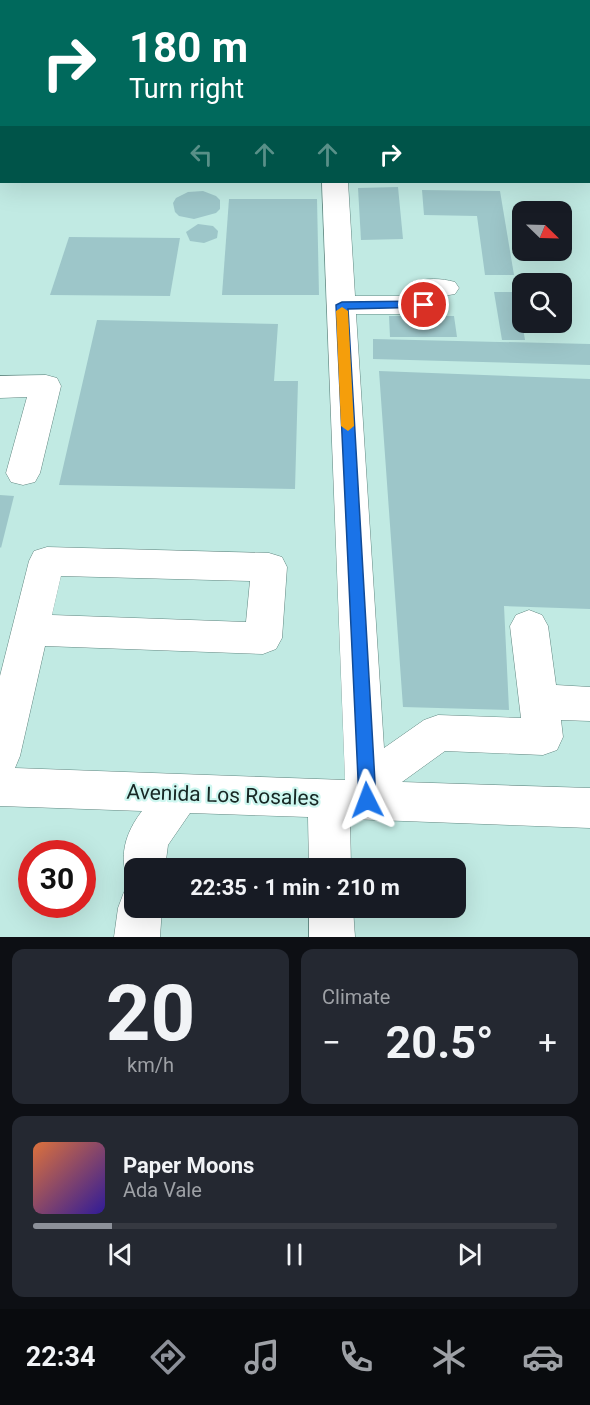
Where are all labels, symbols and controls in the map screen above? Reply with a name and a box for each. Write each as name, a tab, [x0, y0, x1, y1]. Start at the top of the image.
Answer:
text: 180 m	[129, 23, 248, 72]
icon: right	[30, 24, 108, 102]
text: Turn right	[129, 73, 244, 105]
icon: left	[185, 138, 218, 171]
icon: ahead	[248, 138, 281, 171]
icon: ahead	[311, 138, 344, 171]
icon: right	[374, 138, 407, 171]
north arrow	[512, 201, 572, 261]
map controls	[512, 201, 572, 333]
button: search	[512, 273, 572, 333]
pin	[398, 279, 449, 330]
icon: arrive	[407, 288, 440, 321]
position arrow	[335, 768, 399, 832]
street label: Avenida Los Rosales	[126, 780, 320, 810]
speed limit sign: 30	[18, 840, 96, 918]
text: 22:35 · 1 min · 210 m	[190, 875, 400, 900]
text: 20	[106, 968, 195, 1059]
text: Climate	[322, 985, 390, 1009]
text: 20.5°	[386, 1016, 494, 1069]
text: −	[322, 1023, 341, 1062]
text: +	[538, 1023, 557, 1062]
text: km/h	[127, 1053, 174, 1077]
text: Paper Moons	[123, 1153, 254, 1178]
text: Ada Vale	[123, 1178, 202, 1202]
icon: previous	[104, 1238, 137, 1271]
icon: pause	[278, 1238, 311, 1271]
icon: next	[453, 1238, 486, 1271]
icon: directions	[147, 1336, 189, 1378]
icon: music	[241, 1336, 283, 1378]
icon: phone	[335, 1336, 377, 1378]
icon: climate	[428, 1336, 470, 1378]
icon: car	[522, 1336, 564, 1378]
text: 22:34	[26, 1341, 95, 1373]

